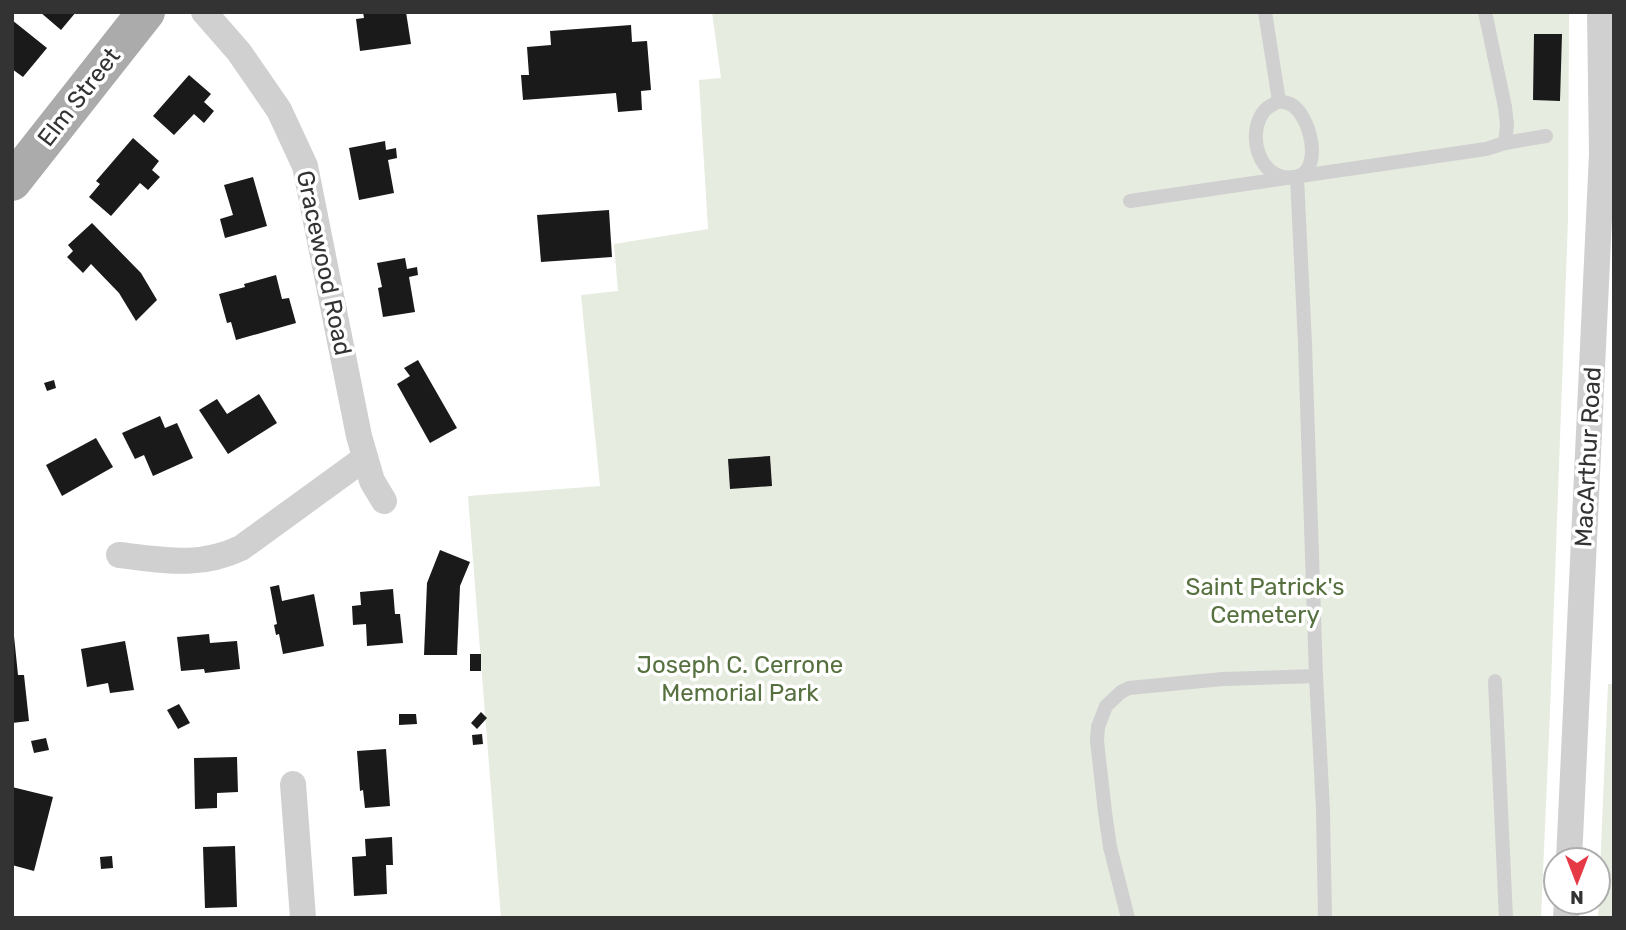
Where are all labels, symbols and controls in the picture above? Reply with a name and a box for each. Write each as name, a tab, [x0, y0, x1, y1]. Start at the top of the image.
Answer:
street label: Elm Street	[32, 42, 126, 152]
street label: Gracewood Road	[291, 168, 357, 358]
street label: MacArthur Road	[1569, 366, 1607, 548]
park label: Saint Patrick's Cemetery	[1186, 573, 1344, 629]
park label: Joseph C. Cerrone Memorial Park	[637, 651, 843, 707]
north arrow	[1542, 846, 1612, 916]
text: N	[1570, 886, 1584, 909]

